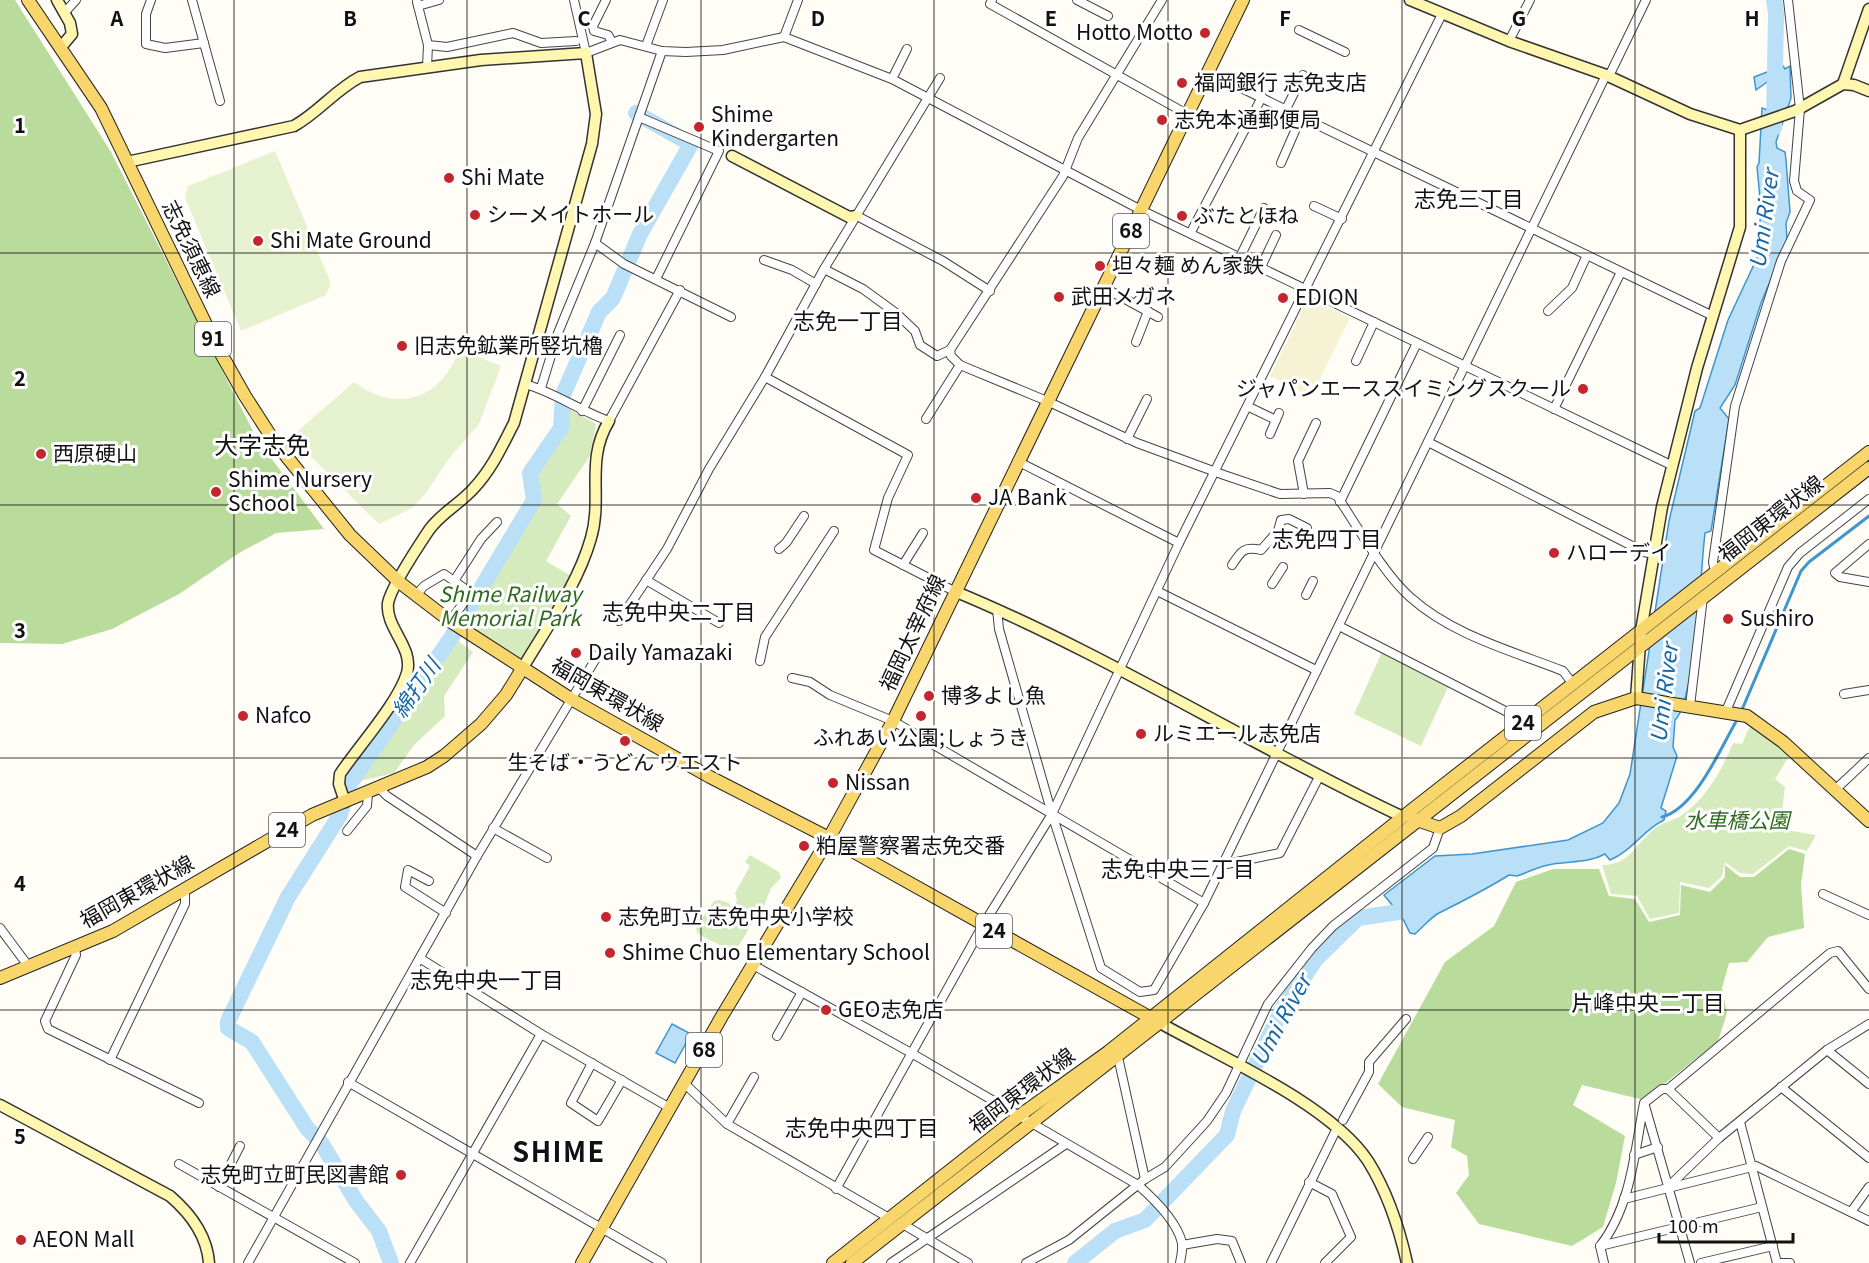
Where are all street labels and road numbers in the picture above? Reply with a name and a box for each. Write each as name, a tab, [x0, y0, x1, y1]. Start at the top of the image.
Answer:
street label: 志免須恵線	[156, 194, 229, 302]
road number: 68	[1113, 214, 1149, 248]
road number: 91	[195, 322, 231, 356]
street label: 福岡東環状線	[1711, 467, 1829, 568]
street label: 福岡太宰府線	[871, 569, 951, 696]
street label: 福岡東環状線	[546, 649, 670, 738]
road number: 24	[1505, 706, 1541, 740]
road number: 24	[269, 813, 305, 847]
street label: 福岡東環状線	[74, 847, 198, 934]
road number: 24	[976, 914, 1012, 948]
road number: 68	[686, 1033, 722, 1067]
street label: 福岡東環状線	[961, 1040, 1080, 1139]

